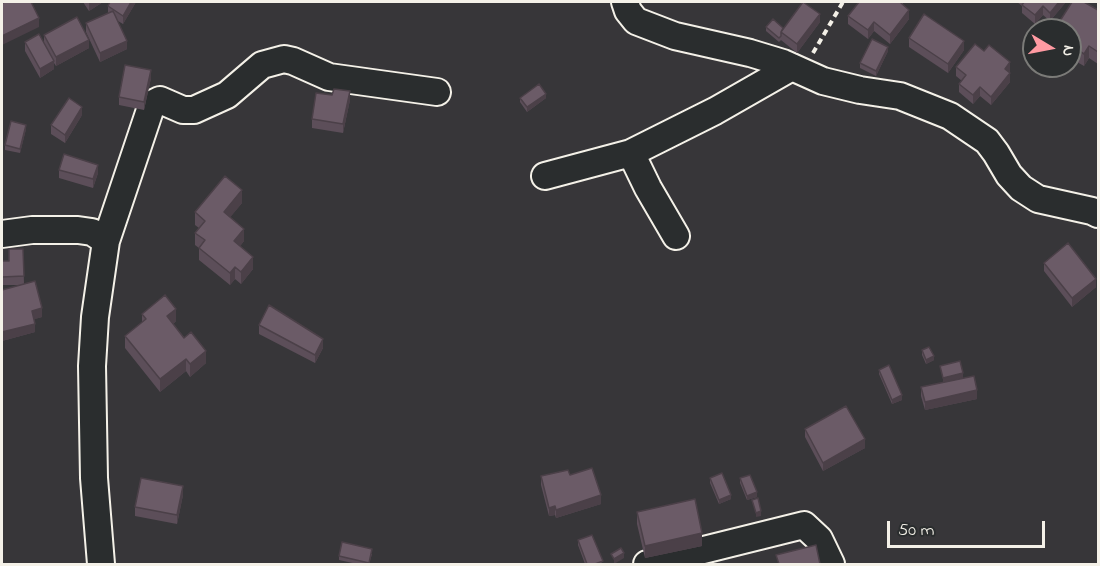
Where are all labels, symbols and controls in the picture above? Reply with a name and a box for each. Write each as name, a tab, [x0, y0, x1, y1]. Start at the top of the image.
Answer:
north arrow	[1022, 18, 1082, 78]
text: N	[1055, 43, 1081, 58]
scale bar	[890, 509, 1048, 547]
text: 50 m	[898, 518, 935, 544]

